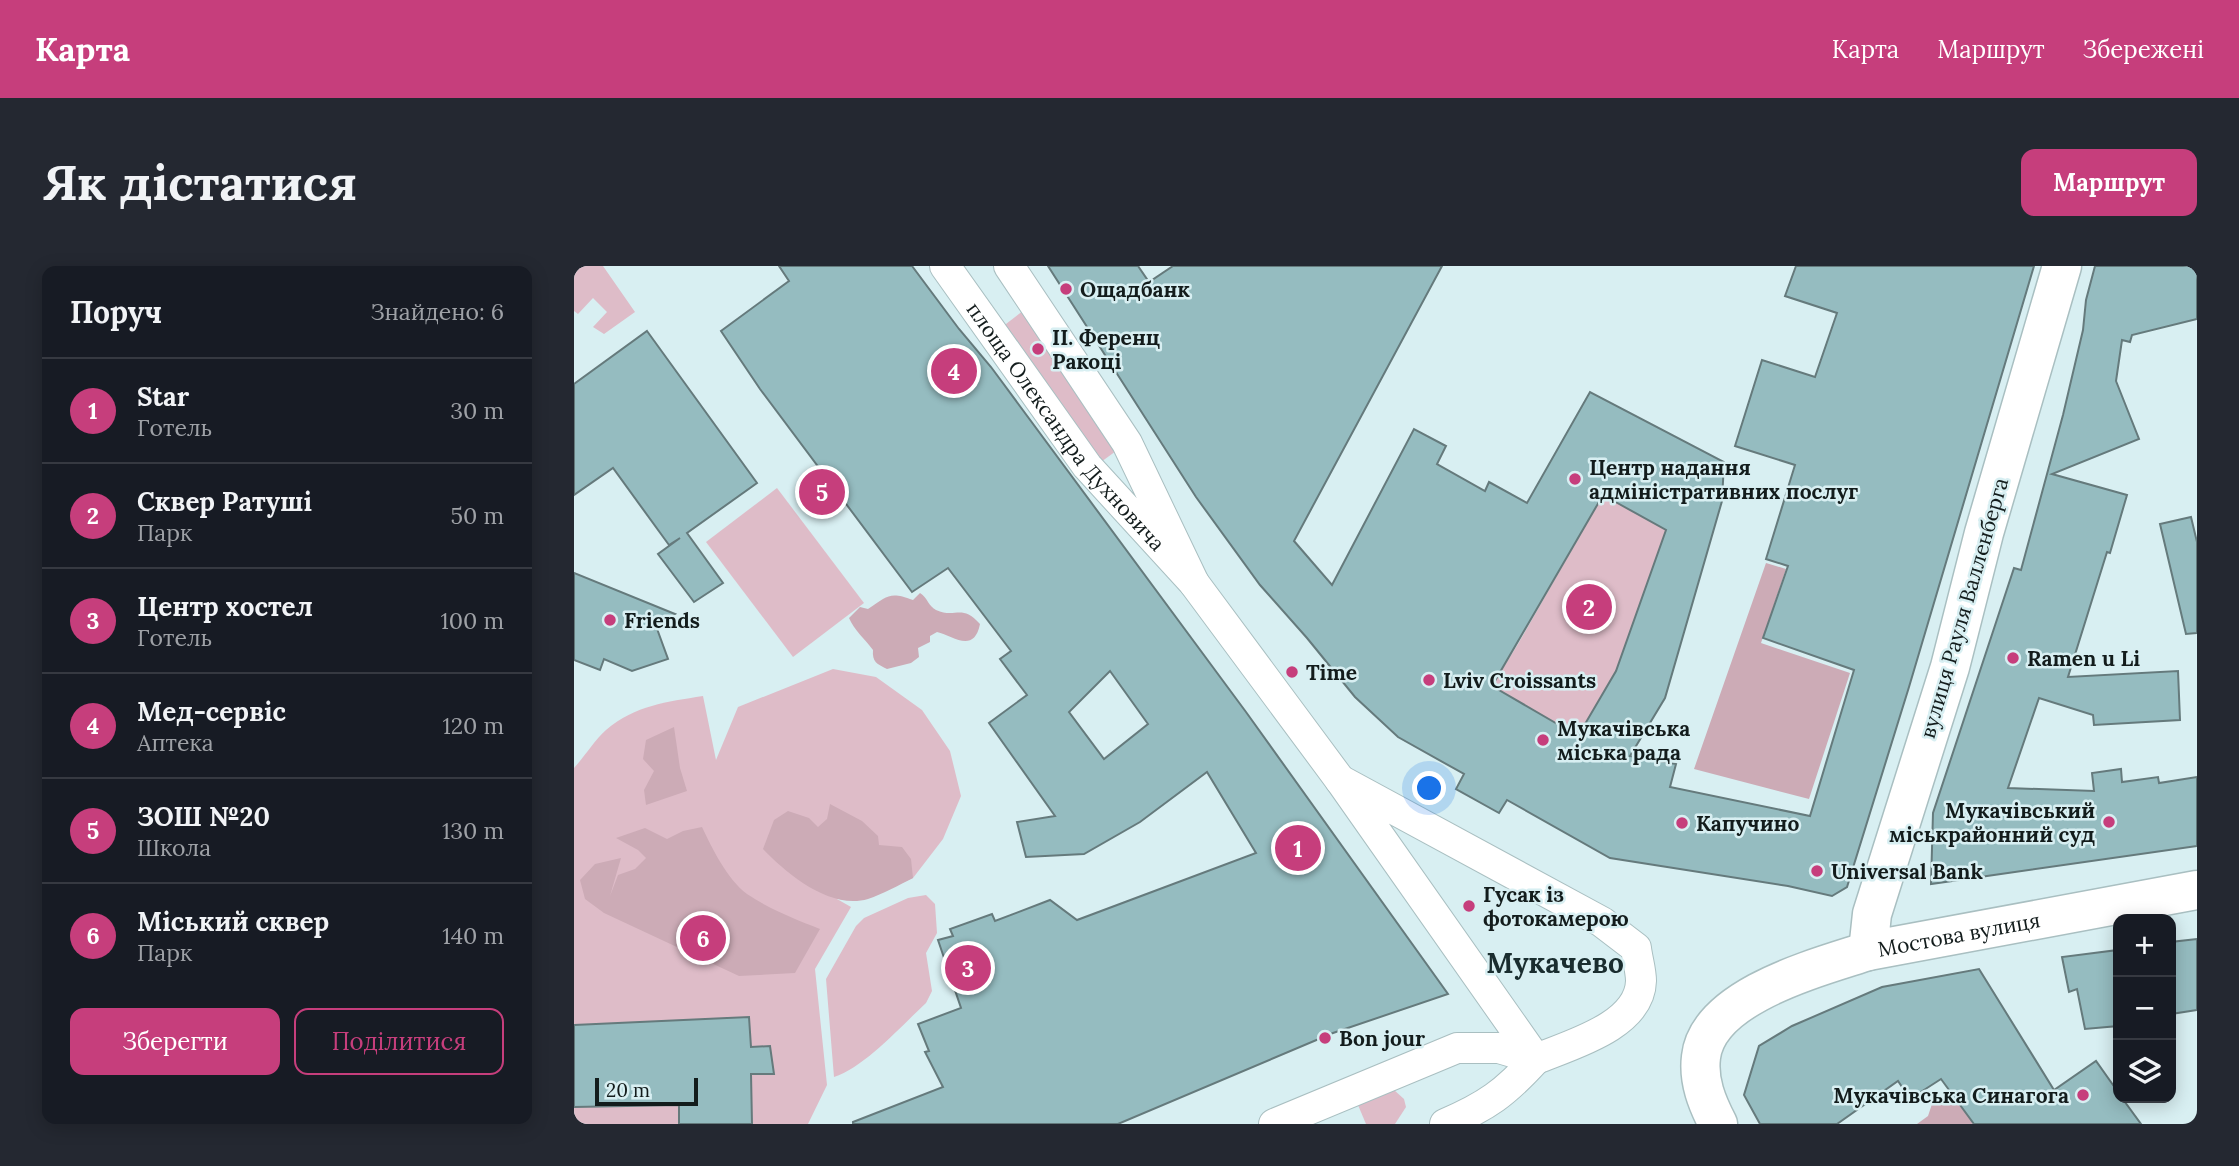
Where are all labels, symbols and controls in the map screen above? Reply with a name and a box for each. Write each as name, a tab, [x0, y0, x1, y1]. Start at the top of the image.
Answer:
text: Карта	[35, 28, 130, 70]
text: Карта	[1832, 34, 1899, 65]
text: Маршрут	[1937, 34, 2045, 65]
text: Збережені	[2083, 34, 2204, 65]
button: Маршрут	[2021, 149, 2197, 216]
text: Як дістатися	[42, 151, 357, 213]
place label: Ощадбанк	[1080, 276, 1191, 303]
marker: Ощадбанк	[1058, 281, 1074, 297]
text: Поруч	[70, 293, 162, 331]
street label: площа Олександра Духновича	[961, 296, 1171, 556]
text: Знайдено: 6	[370, 297, 504, 326]
place label: II. Ференц Ракоці	[1052, 324, 1160, 375]
marker: II. Ференц Ракоці	[1030, 341, 1046, 357]
pin: 4	[931, 345, 977, 397]
text: Star	[137, 380, 189, 413]
text: 1	[88, 396, 98, 425]
text: 30 m	[450, 396, 504, 425]
text: Готель	[137, 413, 212, 442]
place label: Центр надання адміністративних послуг	[1589, 454, 1858, 505]
pin: 5	[799, 466, 845, 518]
marker: Центр надання адміністративних послуг	[1567, 471, 1583, 487]
street label: вулиця Рауля Валленберга	[1914, 474, 2014, 741]
text: Сквер Ратуші	[137, 485, 312, 518]
text: 2	[87, 501, 99, 530]
text: 50 m	[451, 501, 504, 530]
text: Парк	[137, 518, 192, 547]
pin: 2	[1566, 581, 1612, 633]
text: Центр хостел	[137, 590, 313, 623]
text: 3	[87, 606, 99, 635]
text: 100 m	[440, 606, 504, 635]
place label: Friends	[624, 607, 700, 634]
marker: Friends	[602, 612, 618, 628]
text: Готель	[137, 623, 212, 652]
place label: Ramen u Li	[2027, 645, 2140, 672]
marker: Ramen u Li	[2005, 650, 2021, 666]
place label: Time	[1306, 659, 1357, 686]
marker: Time	[1284, 664, 1300, 680]
place label: Lviv Croissants	[1443, 667, 1596, 694]
marker: Lviv Croissants	[1421, 672, 1437, 688]
text: Мед-сервіс	[137, 695, 286, 728]
text: 4	[87, 711, 99, 740]
text: 120 m	[442, 711, 504, 740]
place label: Мукачівська міська рада	[1557, 715, 1690, 766]
text: Аптека	[137, 728, 214, 757]
marker: Мукачівська міська рада	[1535, 732, 1551, 748]
your location	[1412, 771, 1446, 805]
place label: Мукачівський міськрайонний суд	[1889, 797, 2095, 848]
text: ЗОШ №20	[137, 800, 270, 833]
place label: Капучино	[1696, 810, 1799, 837]
marker: Мукачівський міськрайонний суд	[2101, 814, 2117, 830]
marker: Капучино	[1674, 815, 1690, 831]
text: 5	[87, 816, 99, 845]
text: 130 m	[442, 816, 504, 845]
pin: 1	[1275, 822, 1321, 874]
text: Школа	[137, 833, 211, 862]
place label: Universal Bank	[1831, 858, 1983, 885]
marker: Universal Bank	[1809, 863, 1825, 879]
place label: Гусак із фотокамерою	[1483, 881, 1629, 932]
marker: Гусак із фотокамерою	[1461, 898, 1477, 914]
text: Міський сквер	[137, 905, 329, 938]
street label: Мостова вулиця	[1875, 906, 2042, 962]
pin: 6	[680, 912, 726, 964]
map controls	[2113, 914, 2176, 1103]
button: +	[2113, 914, 2176, 977]
text: 6	[86, 921, 100, 950]
text: 140 m	[442, 921, 504, 950]
text: Парк	[137, 938, 192, 967]
pin: 3	[945, 942, 991, 994]
district label: Мукачево	[1486, 945, 1624, 981]
button: −	[2113, 977, 2176, 1040]
button: Зберегти	[70, 1008, 280, 1075]
button: Поділитися	[294, 1008, 504, 1075]
place label: Bon jour	[1339, 1025, 1425, 1052]
marker: Bon jour	[1317, 1030, 1333, 1046]
button: layers	[2113, 1040, 2176, 1103]
scale bar	[595, 1075, 698, 1107]
text: 20 m	[606, 1078, 650, 1102]
place label: Мукачівська Синагога	[1833, 1082, 2069, 1109]
marker: Мукачівська Синагога	[2075, 1087, 2091, 1103]

